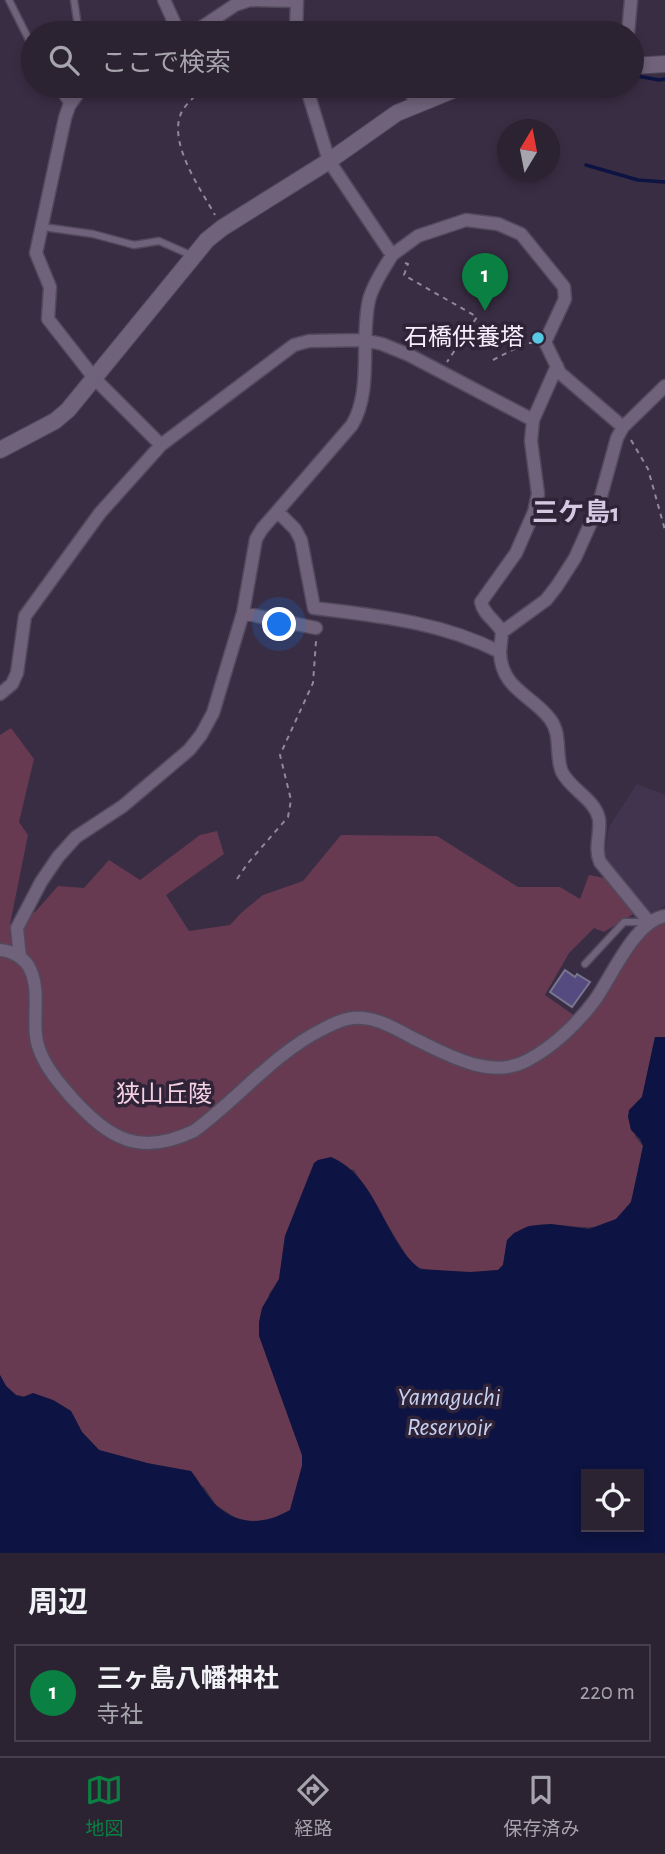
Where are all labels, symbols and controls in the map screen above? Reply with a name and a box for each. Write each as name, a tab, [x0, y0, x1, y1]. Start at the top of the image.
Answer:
search box	[21, 21, 644, 98]
icon: search	[45, 41, 83, 79]
text: ここで検索	[101, 50, 231, 76]
north arrow	[497, 119, 560, 182]
pin: 1	[462, 253, 508, 311]
place label: 石橋供養塔	[404, 324, 524, 350]
marker: 石橋供養塔	[530, 330, 546, 346]
district label: 三ケ島1	[532, 498, 620, 526]
your location	[262, 607, 296, 641]
park label: 狭山丘陵	[116, 1081, 212, 1107]
water label: Yamaguchi Reservoir	[397, 1384, 501, 1440]
map controls	[581, 1469, 644, 1532]
button: locate	[581, 1469, 644, 1532]
text: 周辺	[28, 1588, 88, 1618]
text: 三ヶ島八幡神社	[97, 1666, 279, 1692]
text: 1	[49, 1681, 57, 1704]
text: 220 m	[580, 1681, 635, 1704]
text: 寺社	[97, 1704, 143, 1727]
tab: 地図	[85, 1771, 124, 1841]
tab: 経路	[294, 1771, 333, 1841]
tab: 保存済み	[503, 1771, 580, 1841]

